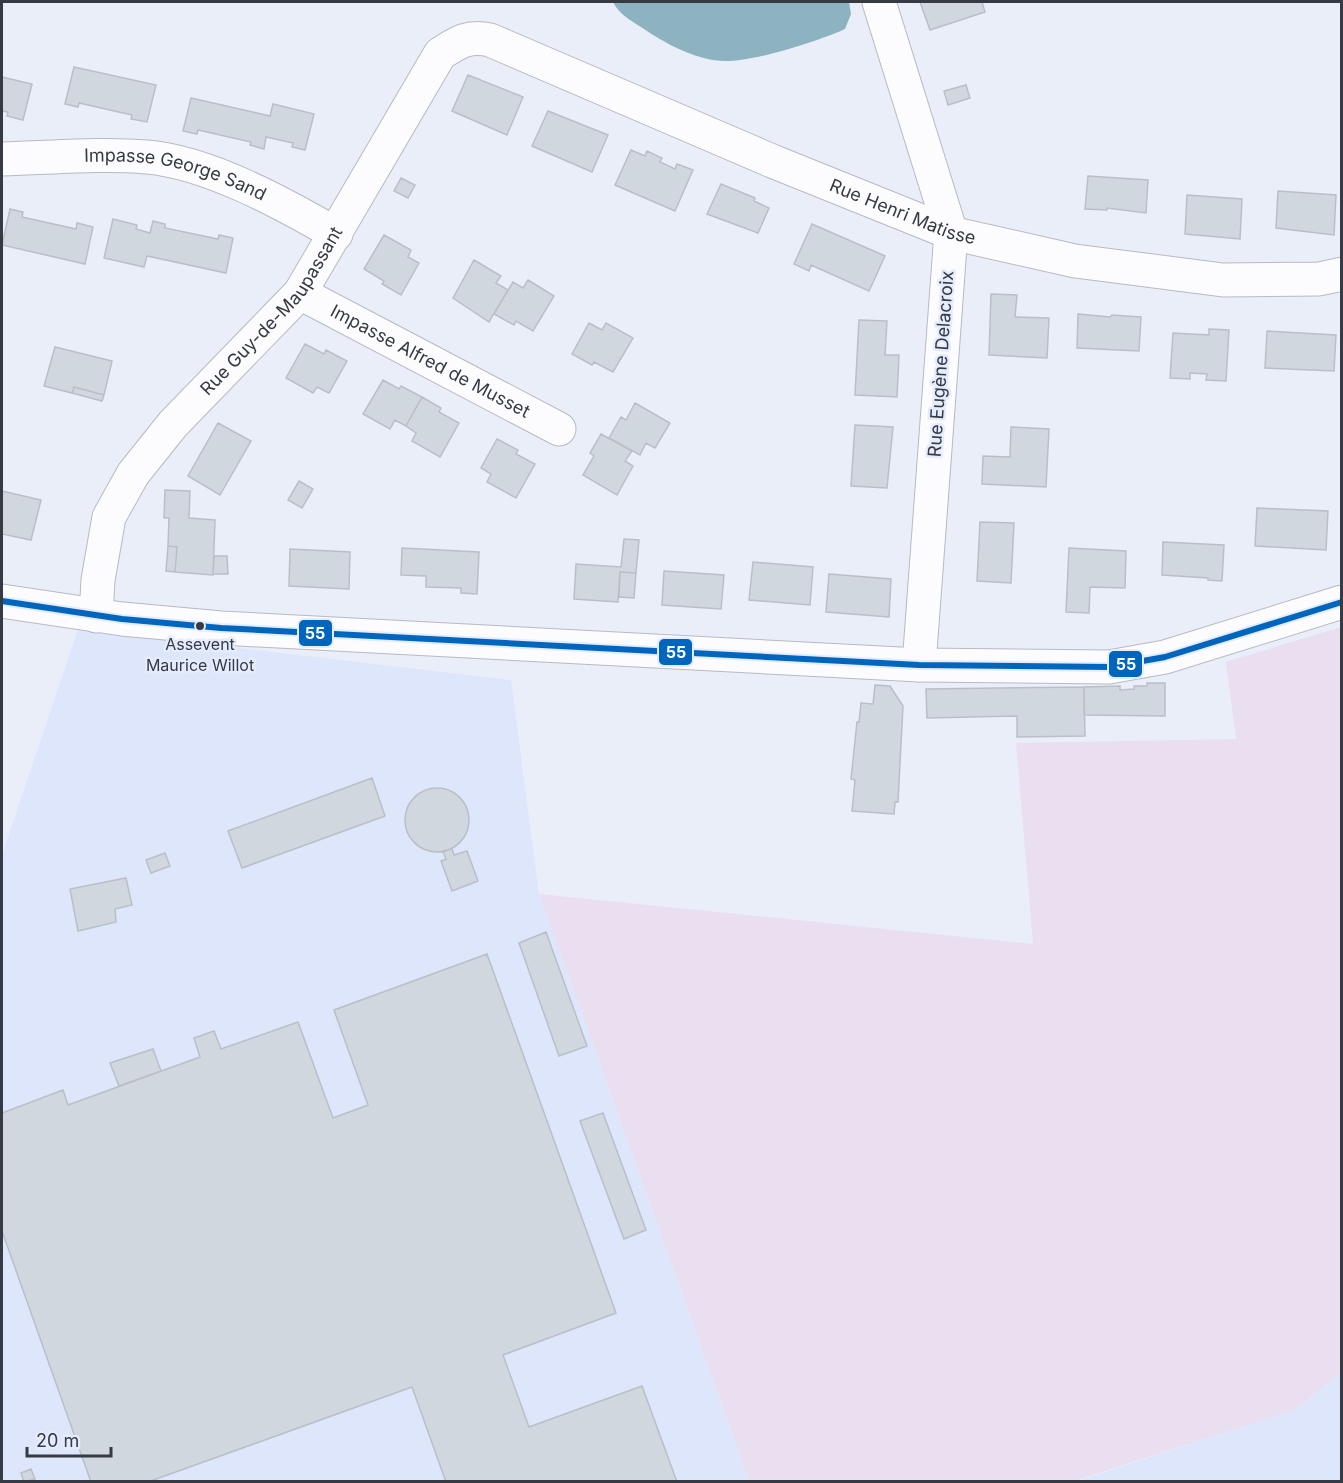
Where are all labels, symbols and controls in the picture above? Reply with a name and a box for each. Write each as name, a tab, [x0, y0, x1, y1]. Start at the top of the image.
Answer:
street label: Impasse George Sand	[84, 144, 270, 205]
street label: Rue Henri Matisse	[827, 174, 978, 248]
street label: Rue Guy-de-Maupassant	[196, 223, 347, 399]
street label: Rue Eugène Delacroix	[924, 270, 957, 458]
street label: Impasse Alfred de Musset	[327, 300, 534, 422]
line badge: 55	[298, 619, 333, 647]
marker: Assevent Maurice Willot	[194, 620, 206, 632]
text: 55	[305, 623, 325, 643]
place label: Assevent Maurice Willot	[146, 634, 254, 675]
line badge: 55	[658, 638, 693, 666]
text: 55	[666, 642, 686, 662]
line badge: 55	[1108, 650, 1143, 678]
text: 55	[1116, 654, 1136, 674]
scale bar	[27, 1420, 111, 1458]
text: 20 m	[36, 1430, 79, 1451]

